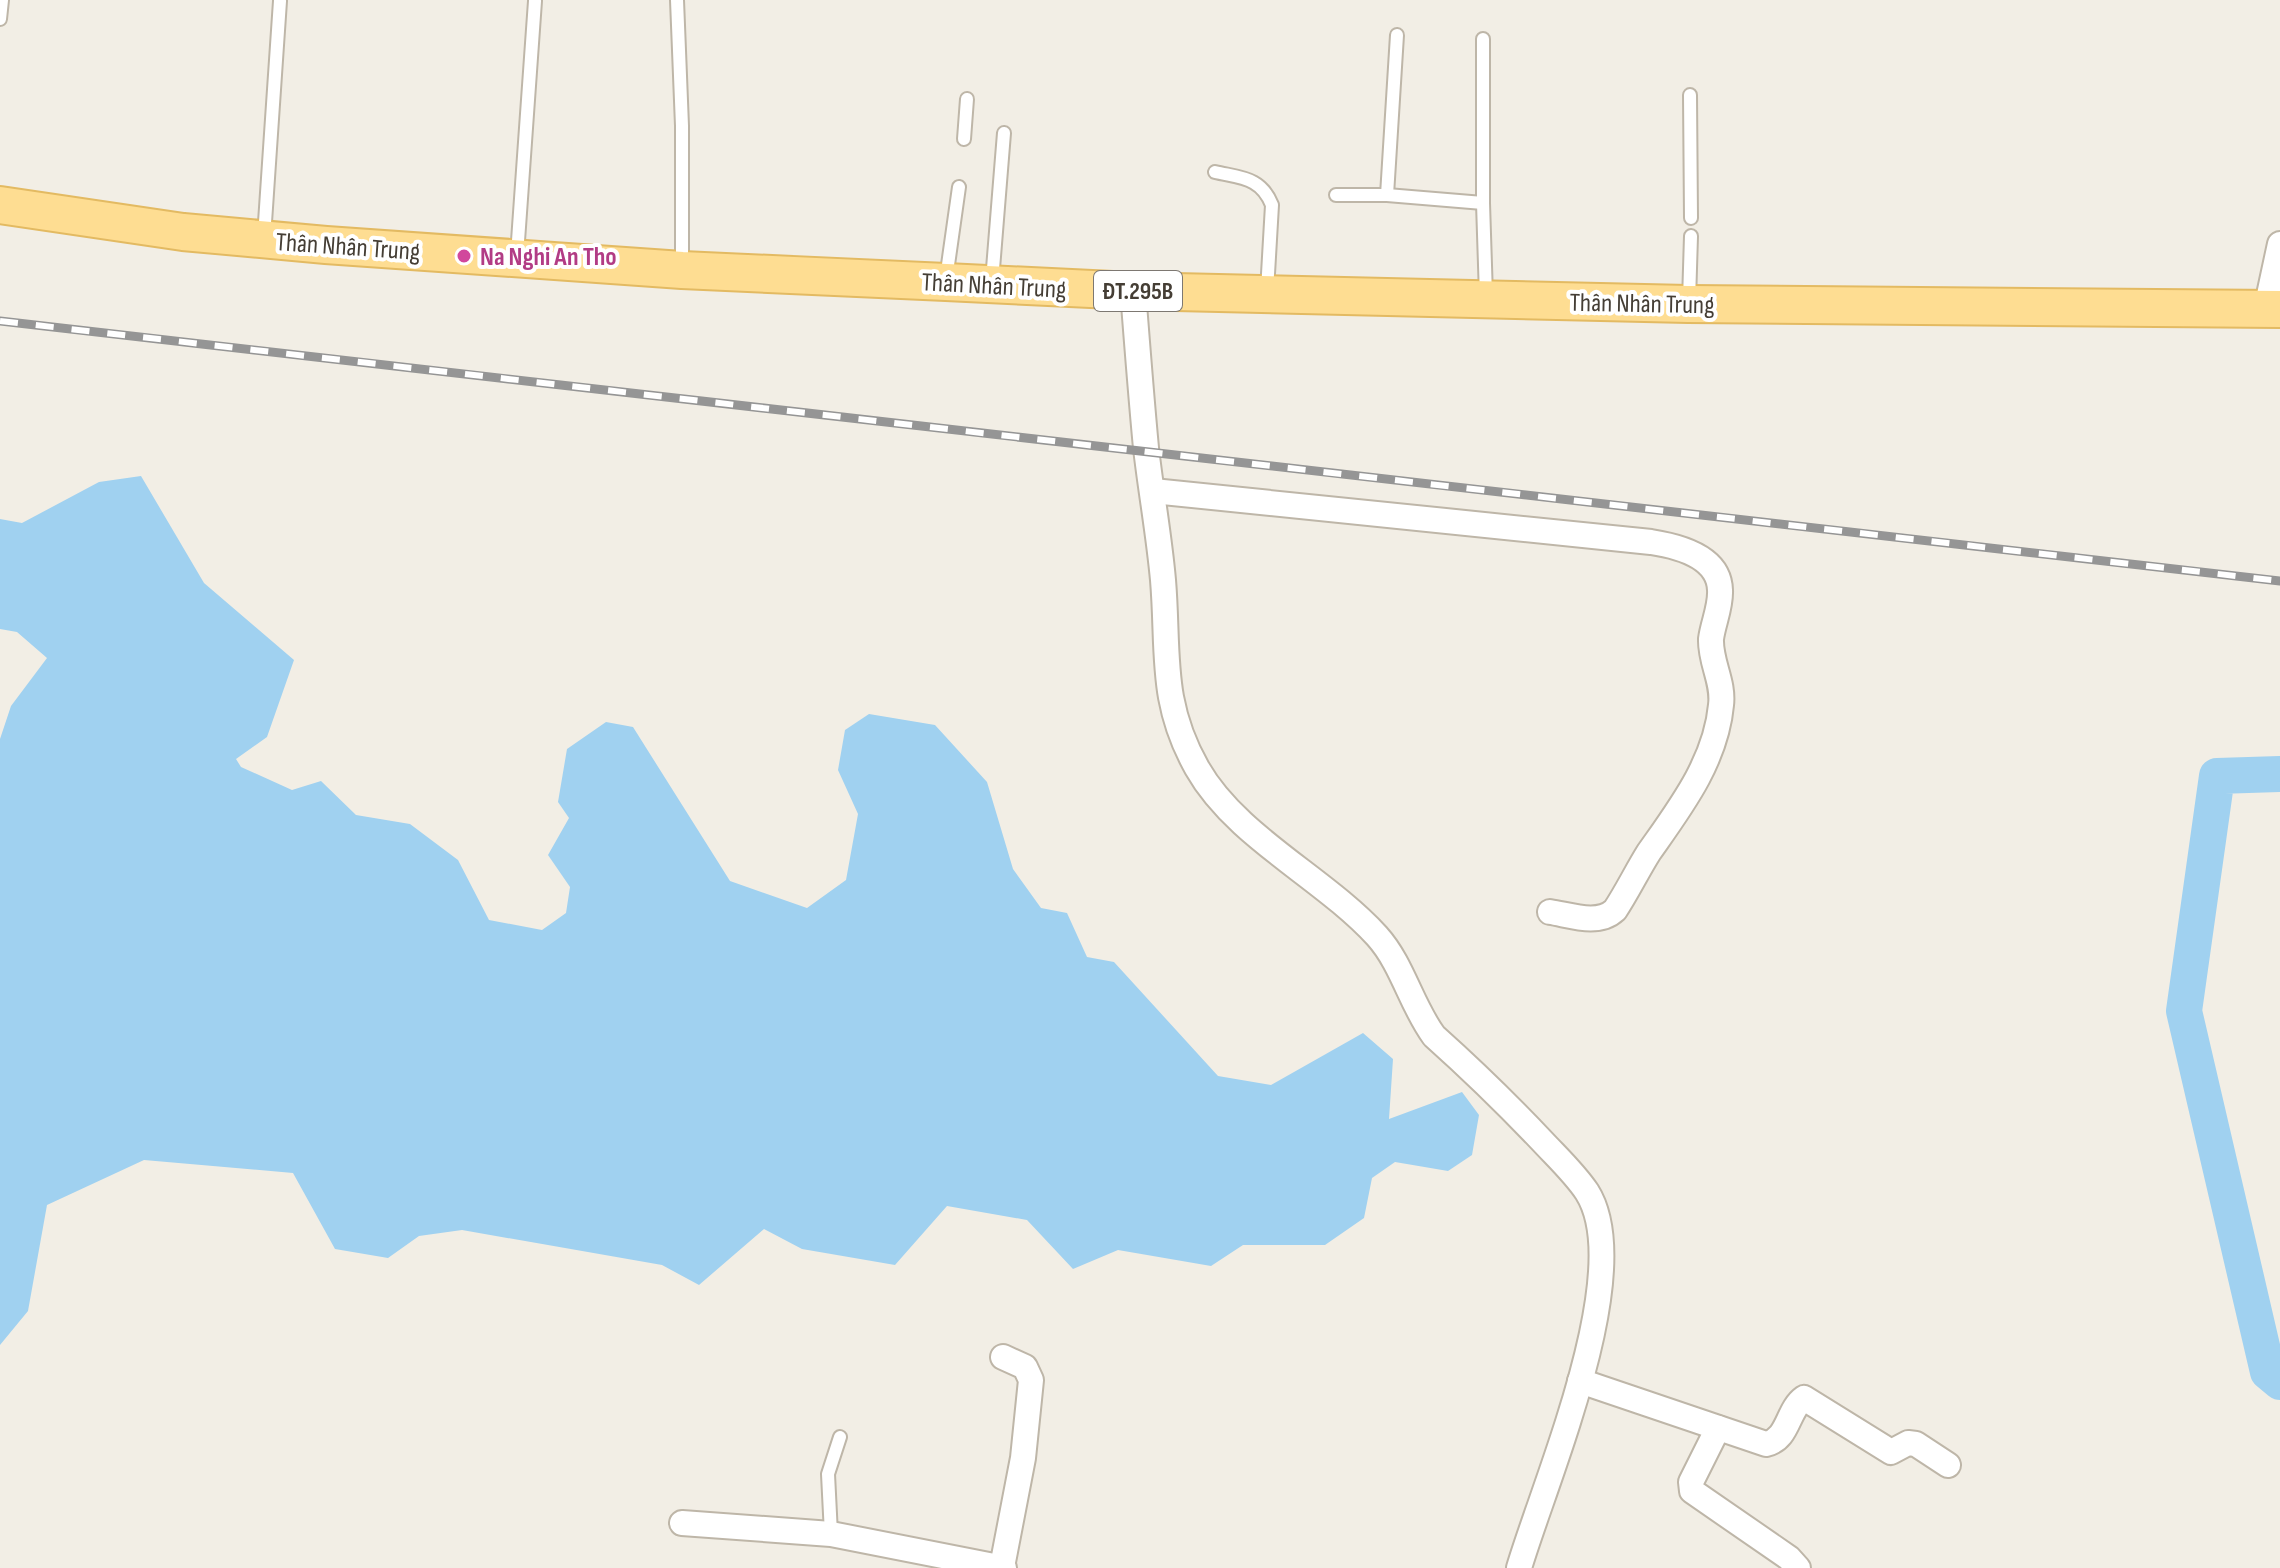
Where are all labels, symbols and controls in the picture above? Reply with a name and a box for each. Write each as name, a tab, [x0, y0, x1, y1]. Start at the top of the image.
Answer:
street label: Thân Nhân Trung	[275, 227, 421, 268]
place label: Na Nghi An Tho	[480, 242, 617, 273]
marker: Na Nghi An Tho	[455, 247, 473, 265]
street label: Thân Nhân Trung	[921, 267, 1067, 306]
road number: ĐT.295B	[1094, 271, 1182, 311]
street label: Thân Nhân Trung	[1569, 288, 1715, 321]

